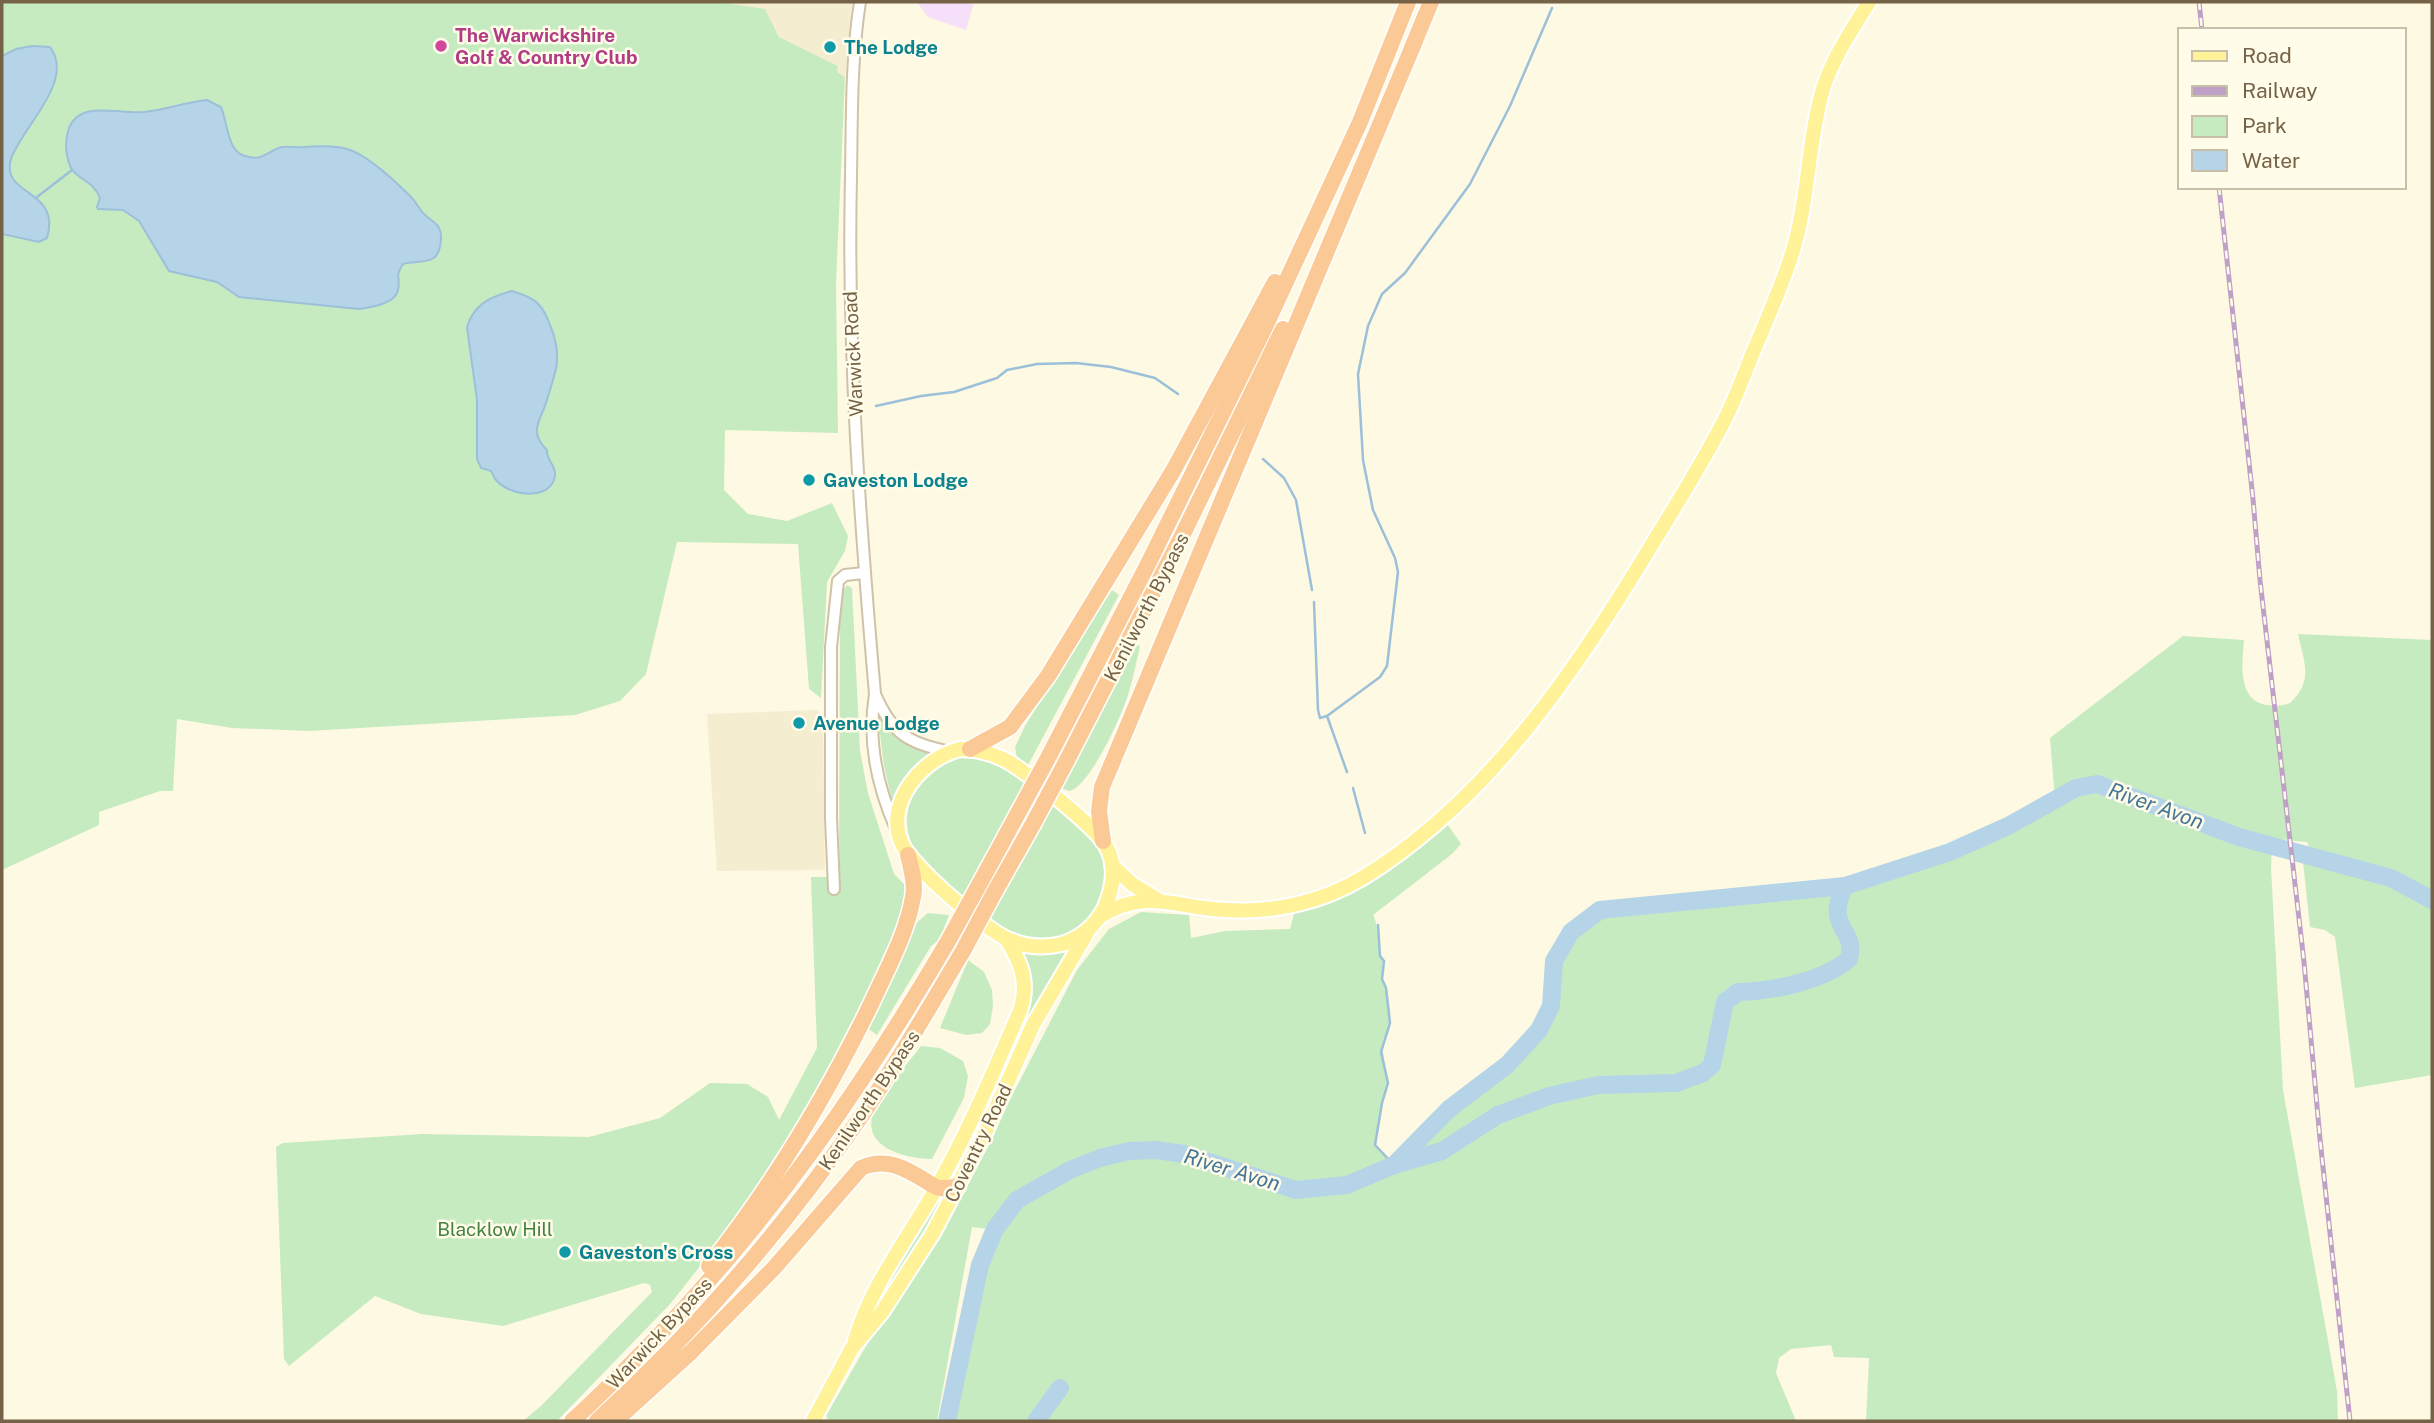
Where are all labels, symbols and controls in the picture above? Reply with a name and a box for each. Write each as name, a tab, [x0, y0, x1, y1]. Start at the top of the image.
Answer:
place label: The Warwickshire Golf & Country Club	[455, 24, 638, 68]
legend	[2178, 28, 2406, 189]
place label: The Lodge	[844, 36, 938, 58]
marker: The Warwickshire Golf & Country Club	[433, 38, 449, 54]
marker: The Lodge	[822, 39, 838, 55]
text: Road	[2242, 43, 2292, 68]
text: Railway	[2242, 78, 2318, 103]
text: Park	[2242, 113, 2287, 138]
text: Water	[2242, 148, 2300, 173]
street label: Warwick Road	[839, 291, 867, 417]
place label: Gaveston Lodge	[823, 469, 968, 491]
marker: Gaveston Lodge	[801, 472, 817, 488]
street label: Kenilworth Bypass	[1099, 529, 1193, 685]
place label: Avenue Lodge	[813, 712, 940, 734]
marker: Avenue Lodge	[791, 715, 807, 731]
water label: River Avon	[2105, 777, 2207, 834]
street label: Kenilworth Bypass	[814, 1026, 924, 1174]
street label: Coventry Road	[940, 1080, 1016, 1206]
water label: River Avon	[1181, 1143, 1283, 1196]
park label: Blacklow Hill	[437, 1218, 553, 1240]
place label: Gaveston's Cross	[579, 1241, 733, 1263]
marker: Gaveston's Cross	[557, 1244, 573, 1260]
street label: Warwick Bypass	[602, 1273, 716, 1393]

